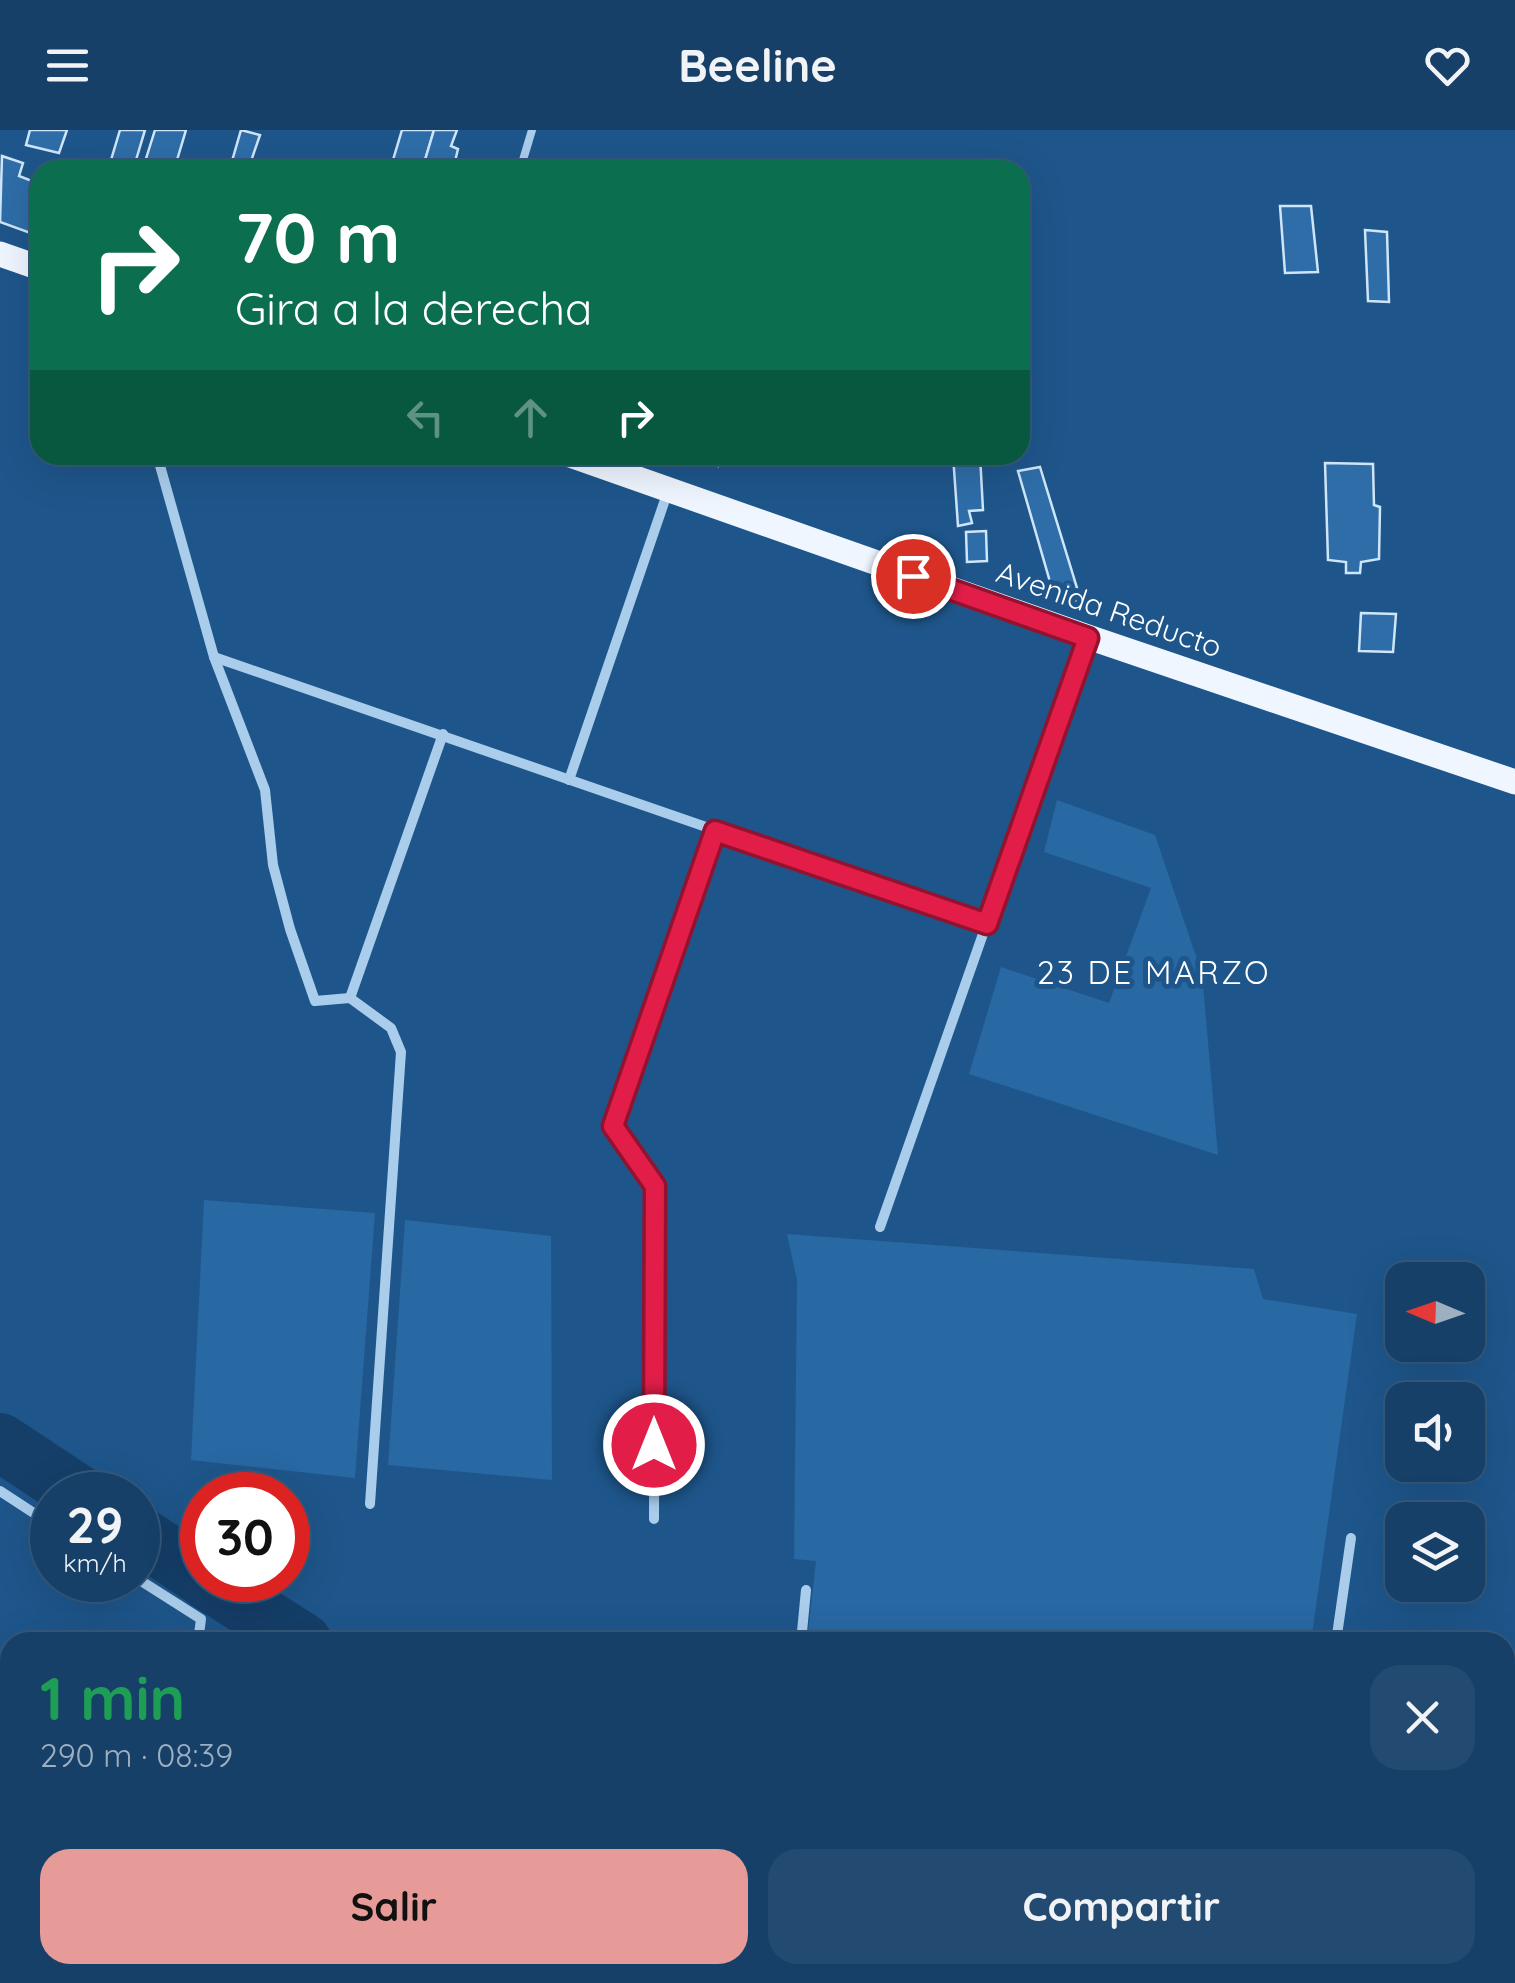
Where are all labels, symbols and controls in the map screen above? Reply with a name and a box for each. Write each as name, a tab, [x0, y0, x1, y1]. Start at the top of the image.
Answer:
text: Beeline	[678, 37, 837, 93]
icon: menu	[40, 38, 95, 93]
icon: heart	[1420, 38, 1475, 93]
text: 70 m	[235, 193, 401, 281]
icon: right	[70, 200, 200, 330]
text: Gira a la derecha	[235, 280, 592, 336]
icon: left	[398, 390, 453, 445]
icon: ahead	[503, 390, 558, 445]
icon: right	[608, 390, 663, 445]
pin	[871, 534, 956, 619]
icon: arrive	[886, 549, 941, 604]
street label: Avenida Reducto	[992, 553, 1227, 665]
district label: 23 DE MARZO	[1037, 952, 1271, 992]
north arrow	[1385, 1262, 1485, 1362]
map controls	[1385, 1262, 1485, 1602]
button: sound	[1385, 1382, 1485, 1482]
position arrow	[602, 1393, 706, 1497]
speed limit sign: 30	[180, 1472, 310, 1602]
text: 29	[67, 1493, 123, 1556]
button: layers	[1385, 1502, 1485, 1602]
text: km/h	[63, 1547, 127, 1578]
text: 1 min	[40, 1660, 185, 1735]
button: close	[1370, 1665, 1475, 1770]
text: 290 m · 08:39	[40, 1735, 233, 1775]
button: Salir	[40, 1849, 748, 1964]
button: Compartir	[768, 1849, 1475, 1964]

